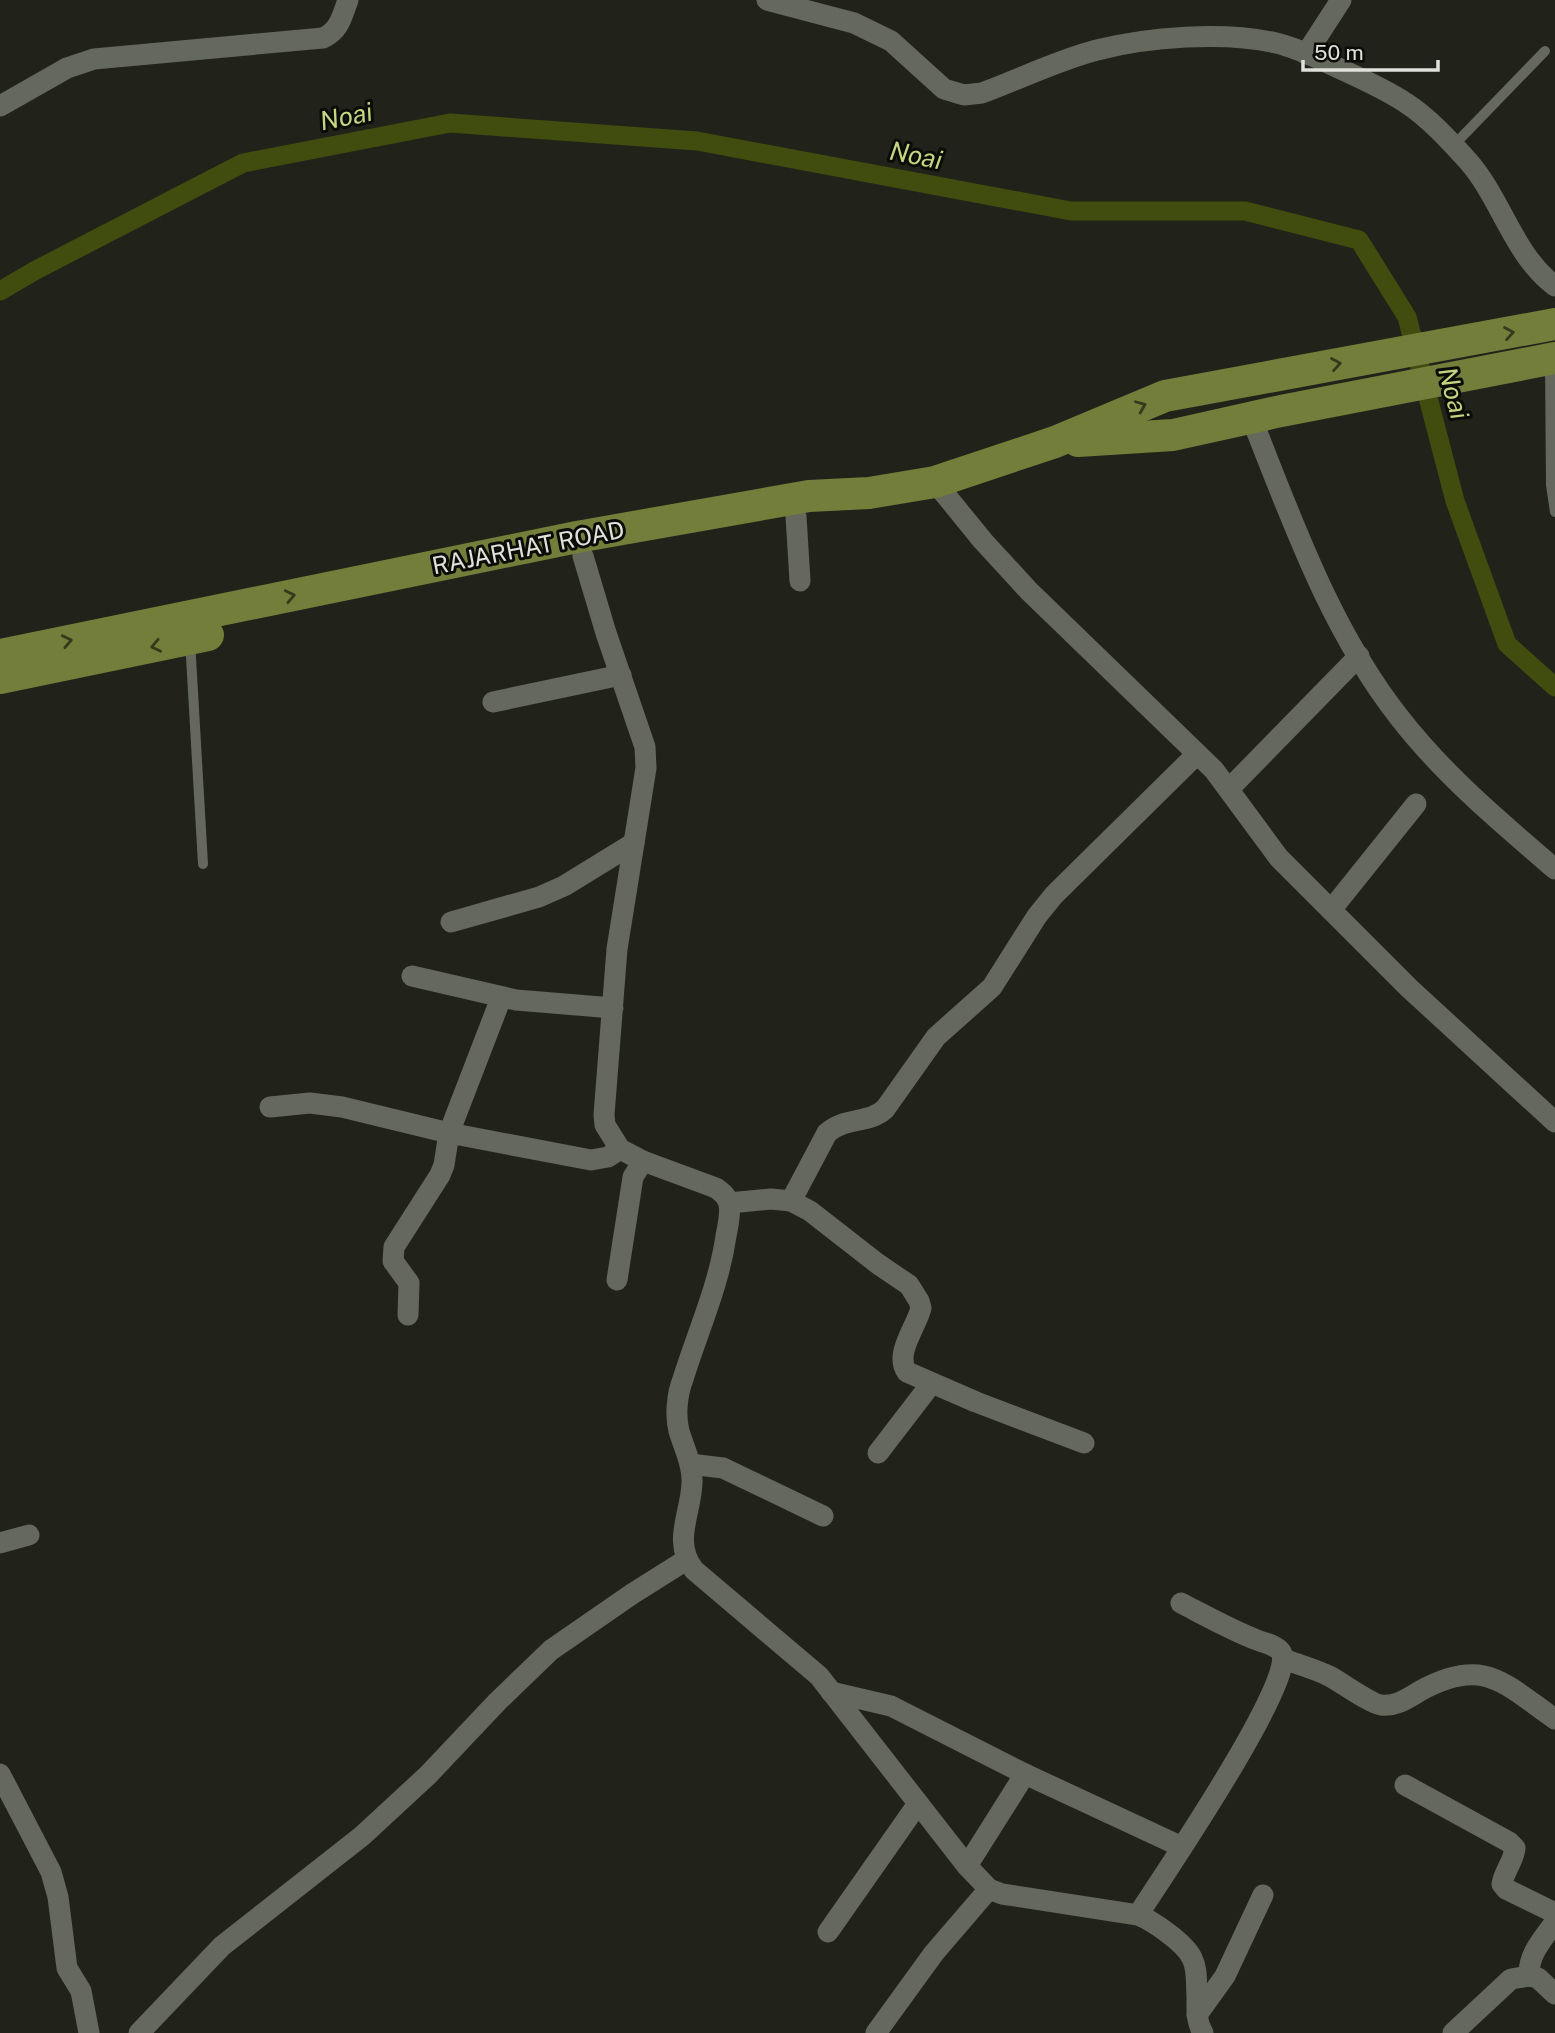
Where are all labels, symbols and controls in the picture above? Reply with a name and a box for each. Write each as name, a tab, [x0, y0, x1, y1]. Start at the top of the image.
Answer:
scale bar	[1303, 28, 1438, 72]
text: 50 m	[1314, 40, 1364, 65]
water label: Noai	[317, 96, 376, 136]
water label: Noai	[887, 135, 946, 175]
one-way arrow	[1503, 326, 1515, 341]
one-way arrow	[1330, 357, 1341, 372]
water label: Noai	[1432, 363, 1476, 423]
one-way arrow	[1134, 400, 1146, 414]
street label: RAJARHAT ROAD	[430, 515, 626, 579]
one-way arrow	[284, 589, 296, 604]
one-way arrow	[61, 635, 73, 650]
one-way arrow	[150, 637, 162, 652]

